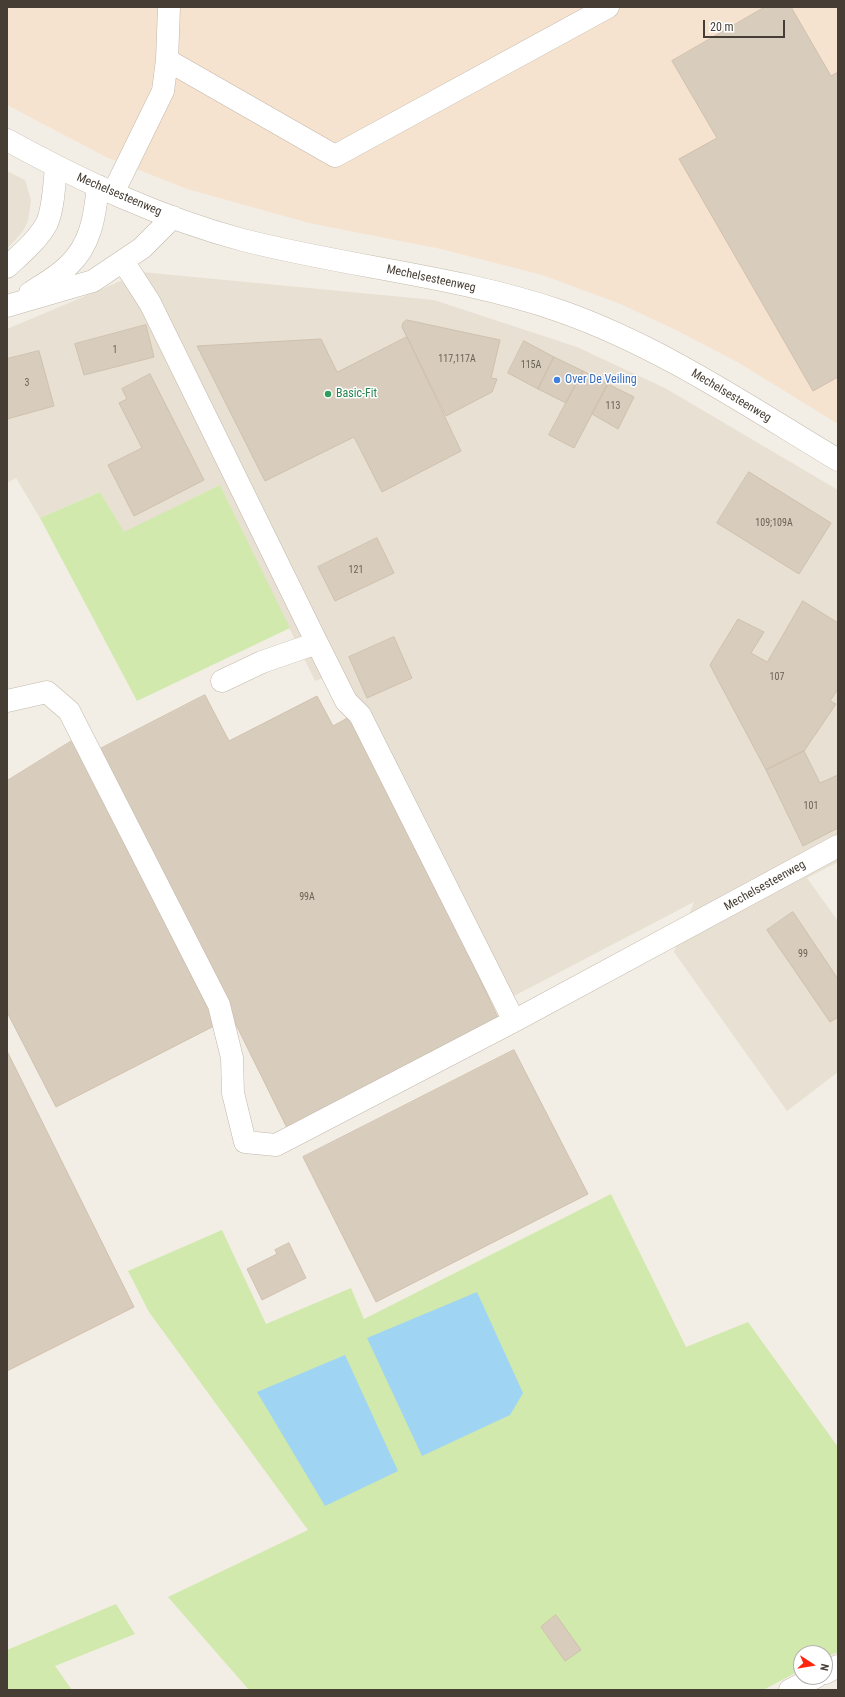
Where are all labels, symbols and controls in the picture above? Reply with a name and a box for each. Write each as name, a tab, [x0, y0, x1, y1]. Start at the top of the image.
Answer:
scale bar	[705, 12, 787, 38]
text: 20 m	[710, 20, 734, 34]
street label: Mechelsesteenweg	[74, 171, 164, 219]
street label: Mechelsesteenweg	[385, 263, 477, 295]
house number: 1	[113, 344, 117, 356]
house number: 117,117A	[438, 353, 476, 365]
house number: 115A	[521, 359, 541, 371]
street label: Mechelsesteenweg	[688, 366, 774, 426]
place label: Over De Veiling	[565, 373, 637, 387]
marker: Over De Veiling	[552, 375, 562, 385]
house number: 3	[25, 377, 29, 389]
place label: Basic-Fit	[336, 387, 377, 401]
marker: Basic-Fit	[323, 389, 333, 399]
house number: 113	[606, 400, 620, 412]
house number: 109;109A	[755, 517, 793, 529]
house number: 121	[349, 564, 363, 576]
house number: 107	[770, 671, 784, 683]
house number: 101	[804, 800, 818, 812]
street label: Mechelsesteenweg	[722, 858, 808, 914]
house number: 99A	[299, 891, 315, 903]
house number: 99	[798, 948, 808, 960]
north arrow	[793, 1645, 833, 1685]
text: N	[817, 1663, 831, 1672]

